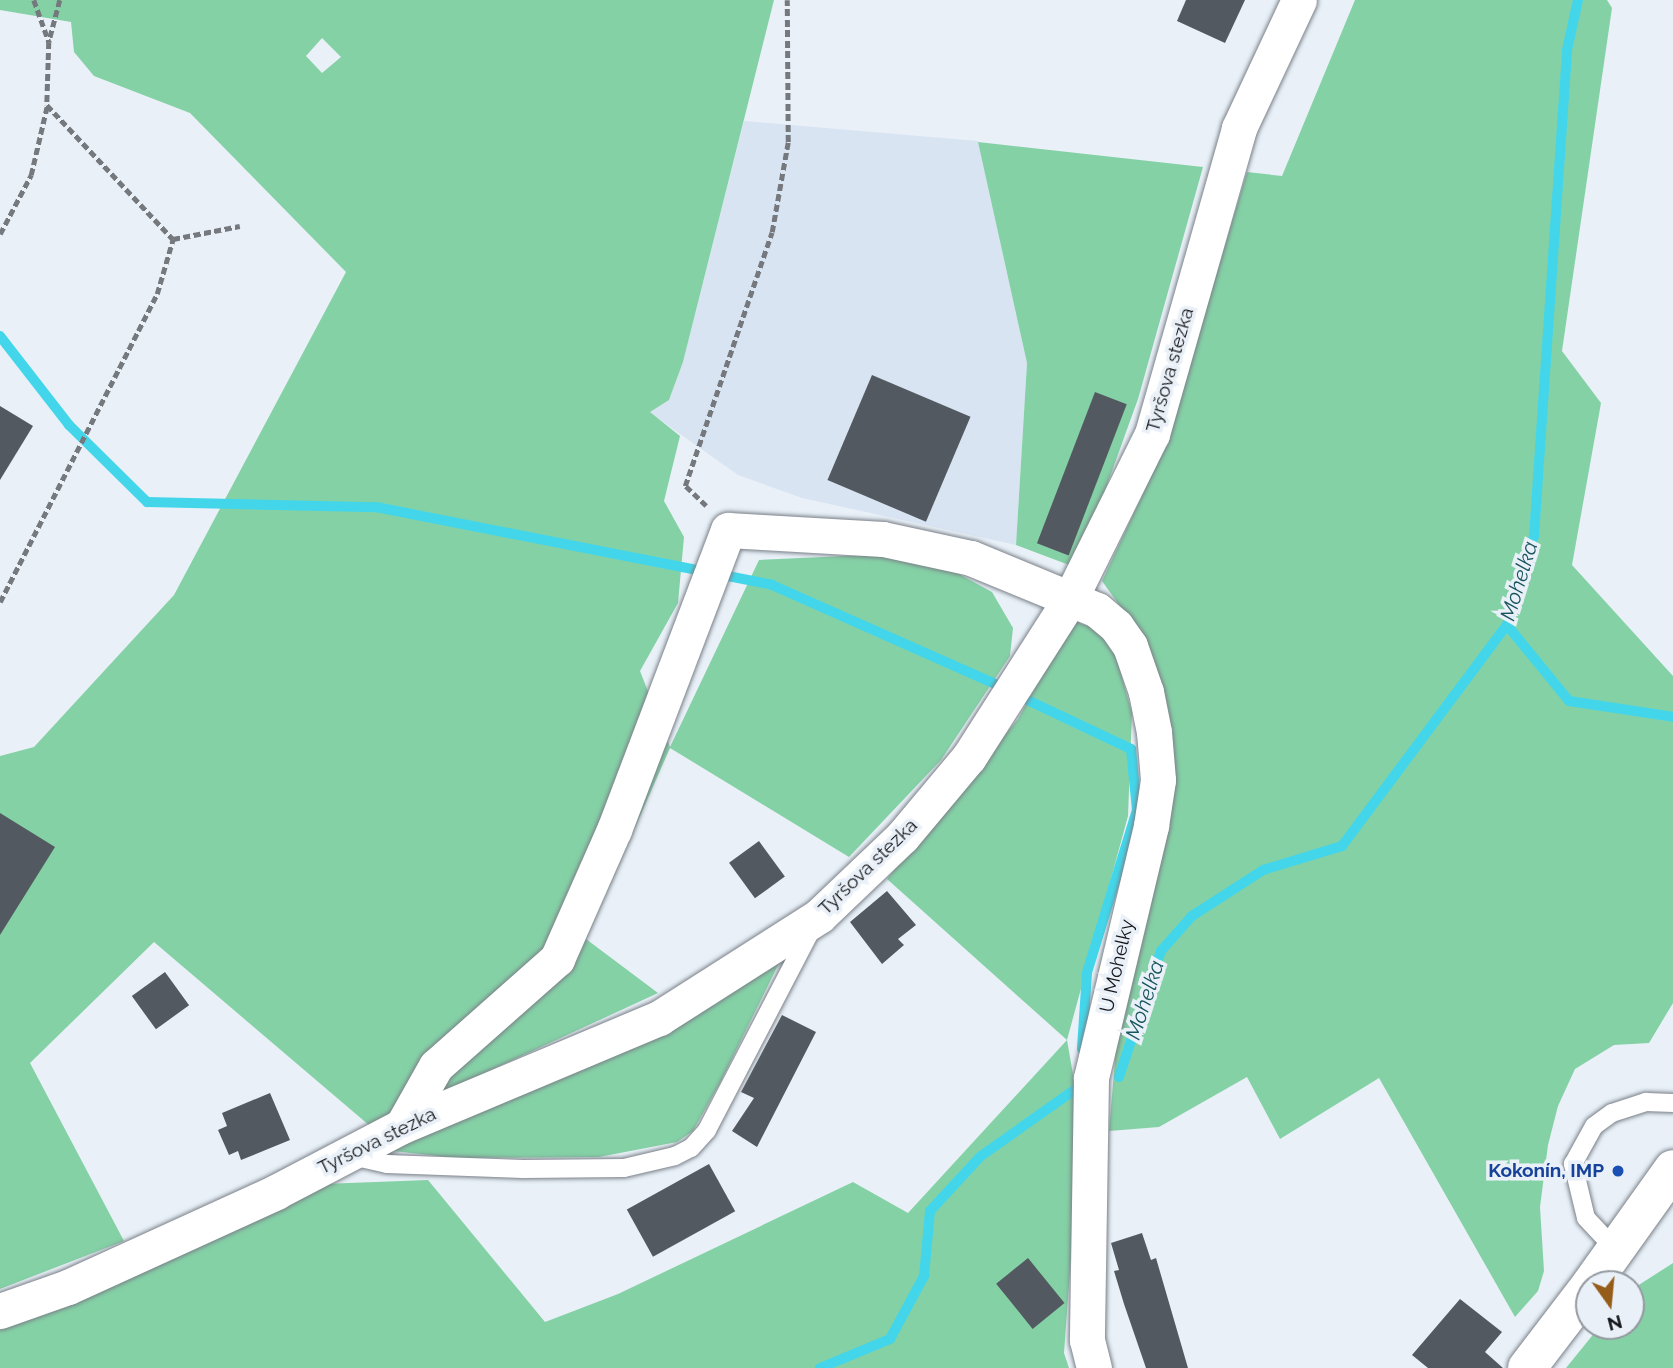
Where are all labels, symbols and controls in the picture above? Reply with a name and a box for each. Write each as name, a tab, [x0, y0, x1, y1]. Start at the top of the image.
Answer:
street label: Tyršova stezka	[1141, 305, 1199, 435]
water label: Mohelka	[1495, 538, 1543, 624]
street label: Tyršova stezka	[814, 814, 922, 920]
street label: U Mohelky	[1095, 917, 1139, 1015]
water label: Mohelka	[1120, 957, 1170, 1043]
street label: Tyršova stezka	[314, 1103, 440, 1179]
place label: Kokonín, IMP	[1488, 1160, 1604, 1182]
marker: Kokonín, IMP	[1610, 1163, 1626, 1179]
north arrow	[1575, 1270, 1645, 1340]
text: N	[1605, 1311, 1625, 1336]

